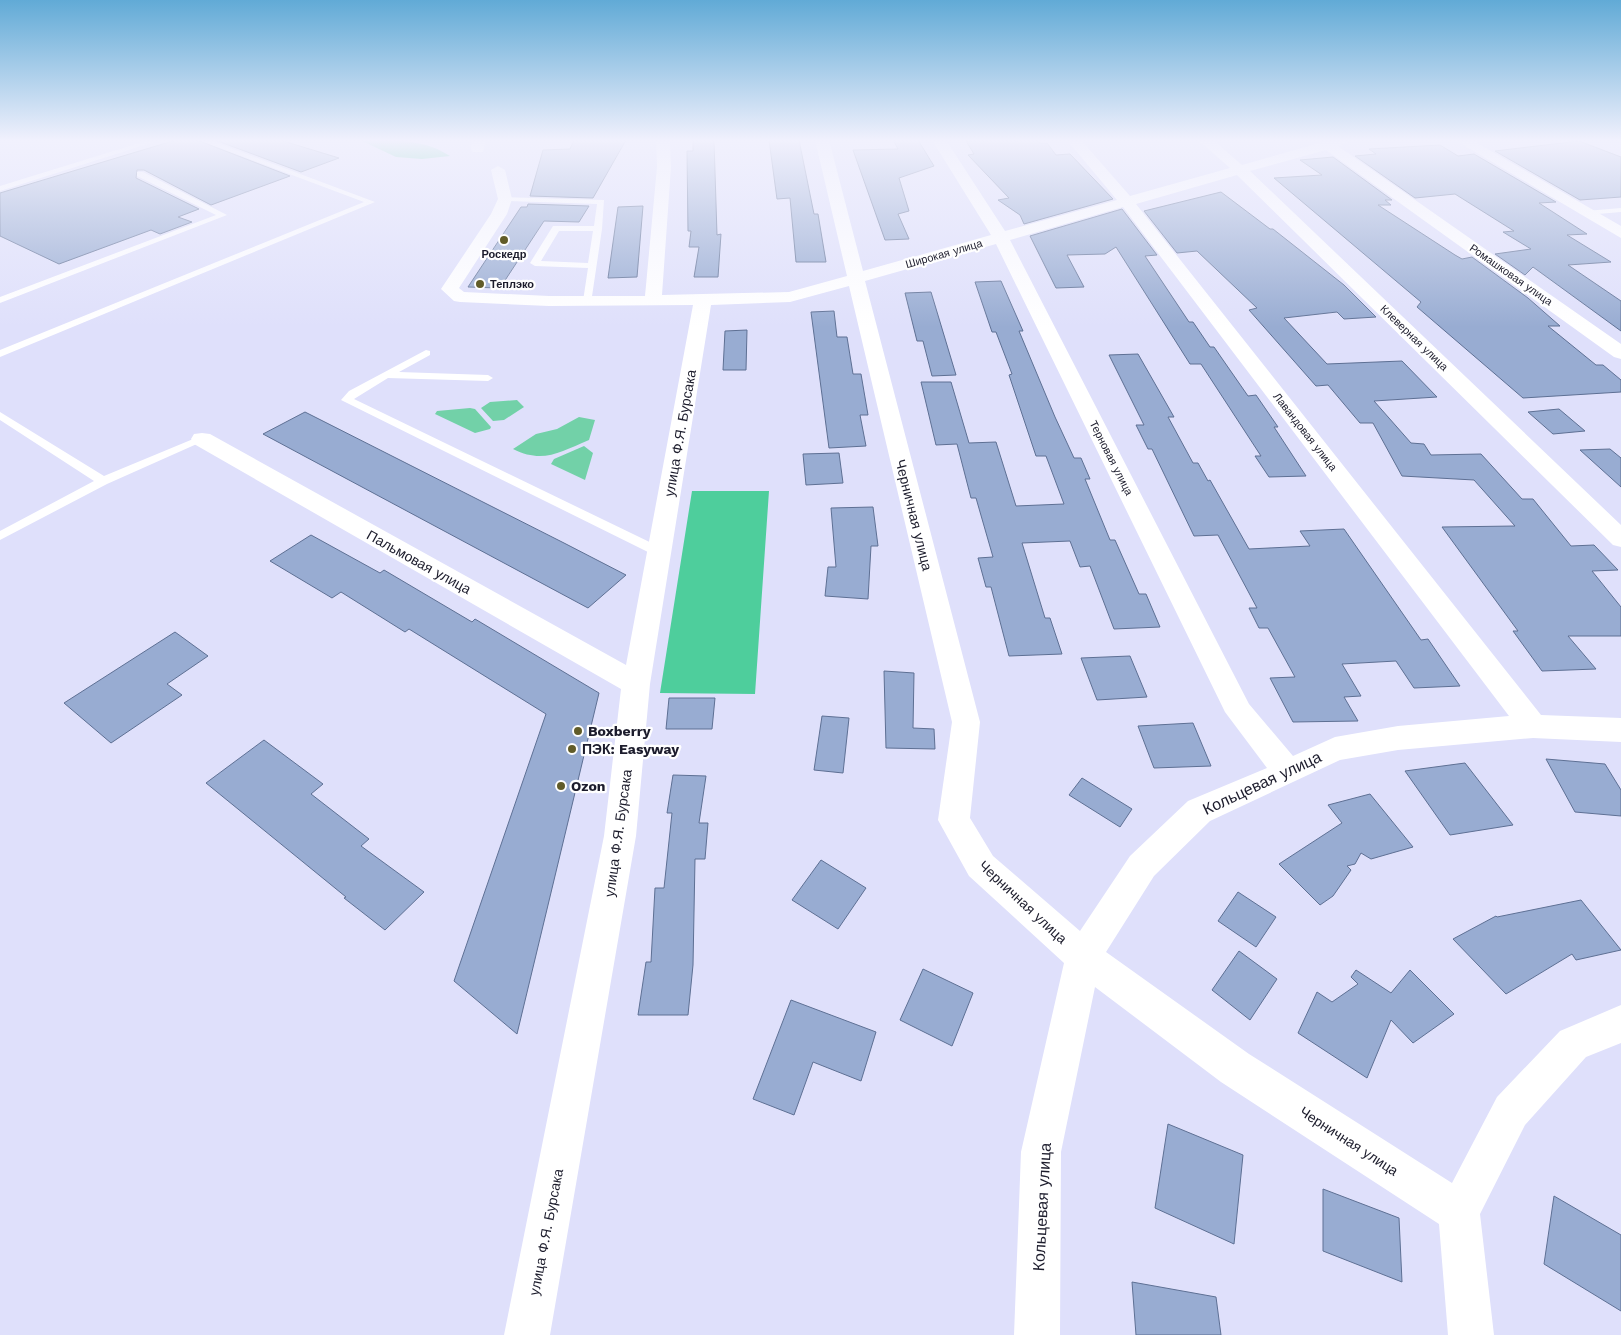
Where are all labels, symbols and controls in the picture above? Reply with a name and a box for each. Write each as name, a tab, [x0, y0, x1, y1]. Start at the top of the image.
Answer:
marker: Роскедр	[498, 234, 510, 246]
street label: Широкая улица	[904, 237, 985, 271]
street label: Ромашковая улица	[1467, 241, 1556, 309]
place label: Роскедр	[481, 248, 527, 261]
marker: Теплэко	[474, 278, 486, 290]
place label: Теплэко	[490, 278, 534, 291]
street label: Клеверная улица	[1377, 302, 1451, 374]
street label: улица Ф.Я. Бурсака	[661, 368, 699, 498]
street label: Лавандовая улица	[1270, 390, 1340, 474]
street label: Терновая улица	[1087, 418, 1136, 498]
street label: Черничная улица	[892, 458, 936, 573]
street label: Пальмовая улица	[364, 527, 474, 597]
place label: Boxberry	[588, 723, 651, 739]
marker: Boxberry	[572, 725, 584, 737]
place label: ПЭК: Easyway	[582, 741, 679, 757]
marker: ПЭК: Easyway	[566, 743, 578, 755]
street label: Кольцевая улица	[1200, 747, 1324, 819]
street label: улица Ф.Я. Бурсака	[601, 768, 635, 898]
place label: Ozon	[571, 778, 606, 794]
marker: Ozon	[555, 780, 567, 792]
street label: Черничная улица	[976, 857, 1070, 947]
street label: Черничная улица	[1297, 1103, 1401, 1179]
street label: Кольцевая улица	[1029, 1142, 1055, 1272]
street label: улица Ф.Я. Бурсака	[526, 1167, 566, 1297]

